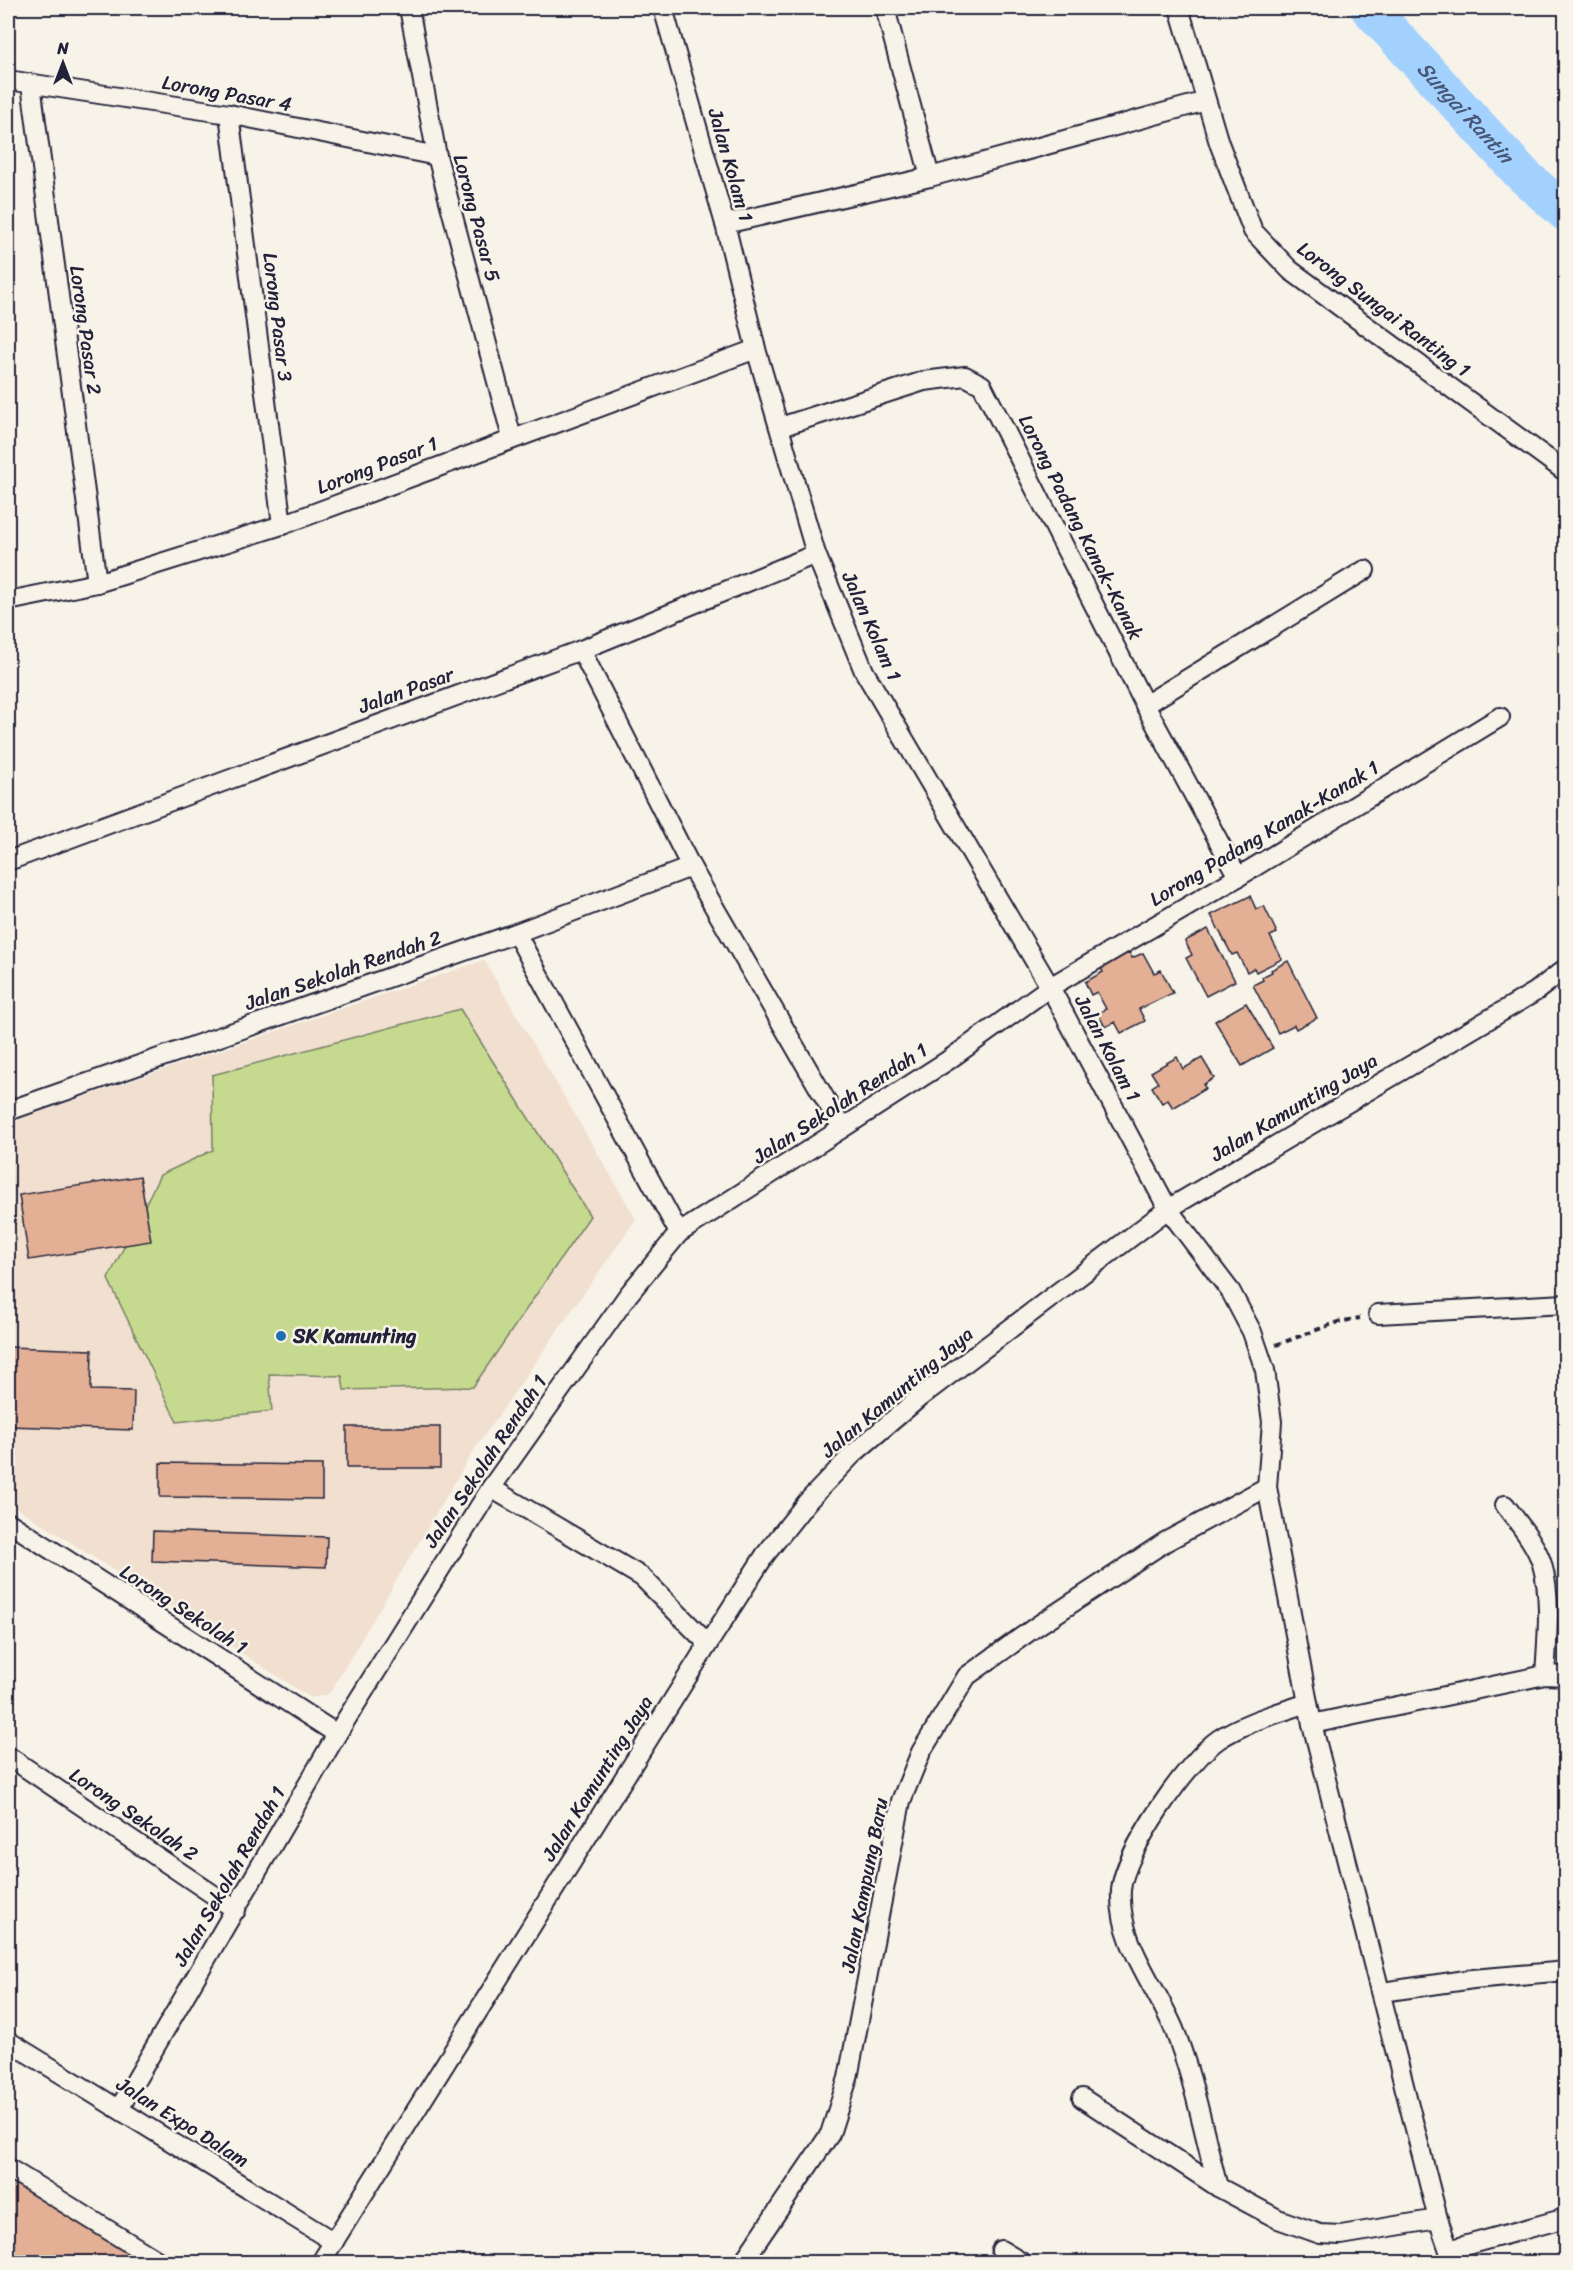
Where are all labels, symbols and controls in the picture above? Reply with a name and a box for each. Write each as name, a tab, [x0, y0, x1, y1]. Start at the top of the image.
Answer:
north arrow	[33, 33, 93, 93]
text: N	[56, 34, 69, 63]
water label: Sungai Rantin	[1407, 52, 1525, 175]
street label: Lorong Pasar 4	[159, 65, 295, 122]
street label: Jalan Kolam 1	[697, 103, 763, 226]
street label: Lorong Pasar 5	[443, 150, 510, 286]
street label: Lorong Sungai Ranting 1	[1289, 232, 1478, 387]
street label: Lorong Pasar 3	[252, 251, 303, 384]
street label: Lorong Pasar 2	[59, 263, 112, 397]
street label: Lorong Padang Kanak-Kanak	[1008, 408, 1153, 647]
street label: Lorong Pasar 1	[312, 426, 443, 505]
street label: Jalan Kolam 1	[831, 565, 911, 687]
street label: Jalan Pasar	[353, 656, 461, 724]
street label: Lorong Padang Kanak-Kanak 1	[1142, 751, 1386, 916]
street label: Jalan Sekolah Rendah 2	[239, 920, 447, 1021]
street label: Jalan Kolam 1	[1064, 988, 1150, 1108]
street label: Jalan Sekolah Rendah 1	[745, 1033, 935, 1174]
street label: Jalan Kamunting Jaya	[1203, 1043, 1385, 1172]
street label: Jalan Kamunting Jaya	[812, 1318, 982, 1468]
place label: SK Kamunting	[292, 1319, 416, 1354]
marker: SK Kamunting	[274, 1329, 288, 1343]
street label: Jalan Sekolah Rendah 1	[414, 1367, 557, 1556]
street label: Lorong Sekolah 1	[113, 1555, 255, 1664]
street label: Jalan Kamunting Jaya	[532, 1688, 663, 1869]
street label: Lorong Sekolah 2	[62, 1758, 206, 1871]
street label: Jalan Sekolah Rendah 1	[163, 1780, 295, 1974]
street label: Jalan Kampung Baru	[830, 1794, 899, 1977]
street label: Jalan Expo Dalam	[108, 2067, 256, 2177]

